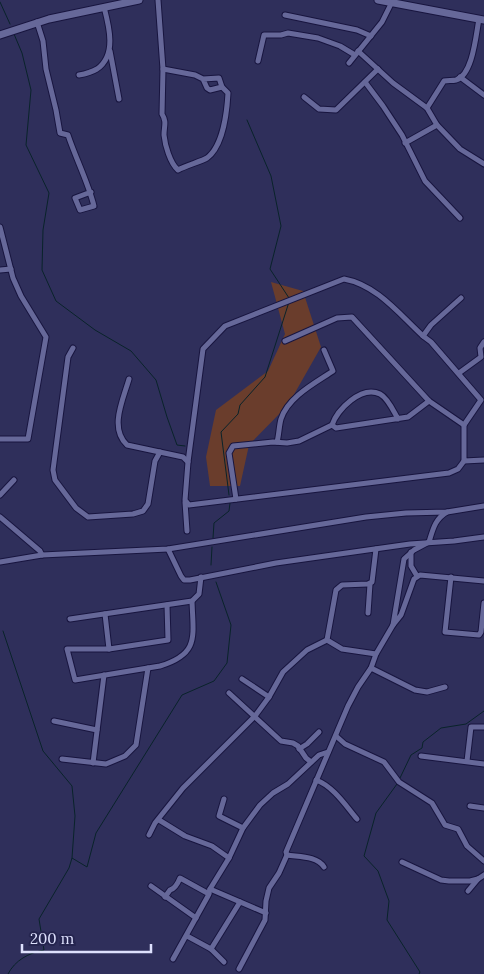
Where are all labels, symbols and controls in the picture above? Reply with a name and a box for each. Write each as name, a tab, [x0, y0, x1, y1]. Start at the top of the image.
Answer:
scale bar	[22, 922, 151, 954]
text: 200 m	[30, 929, 74, 948]

